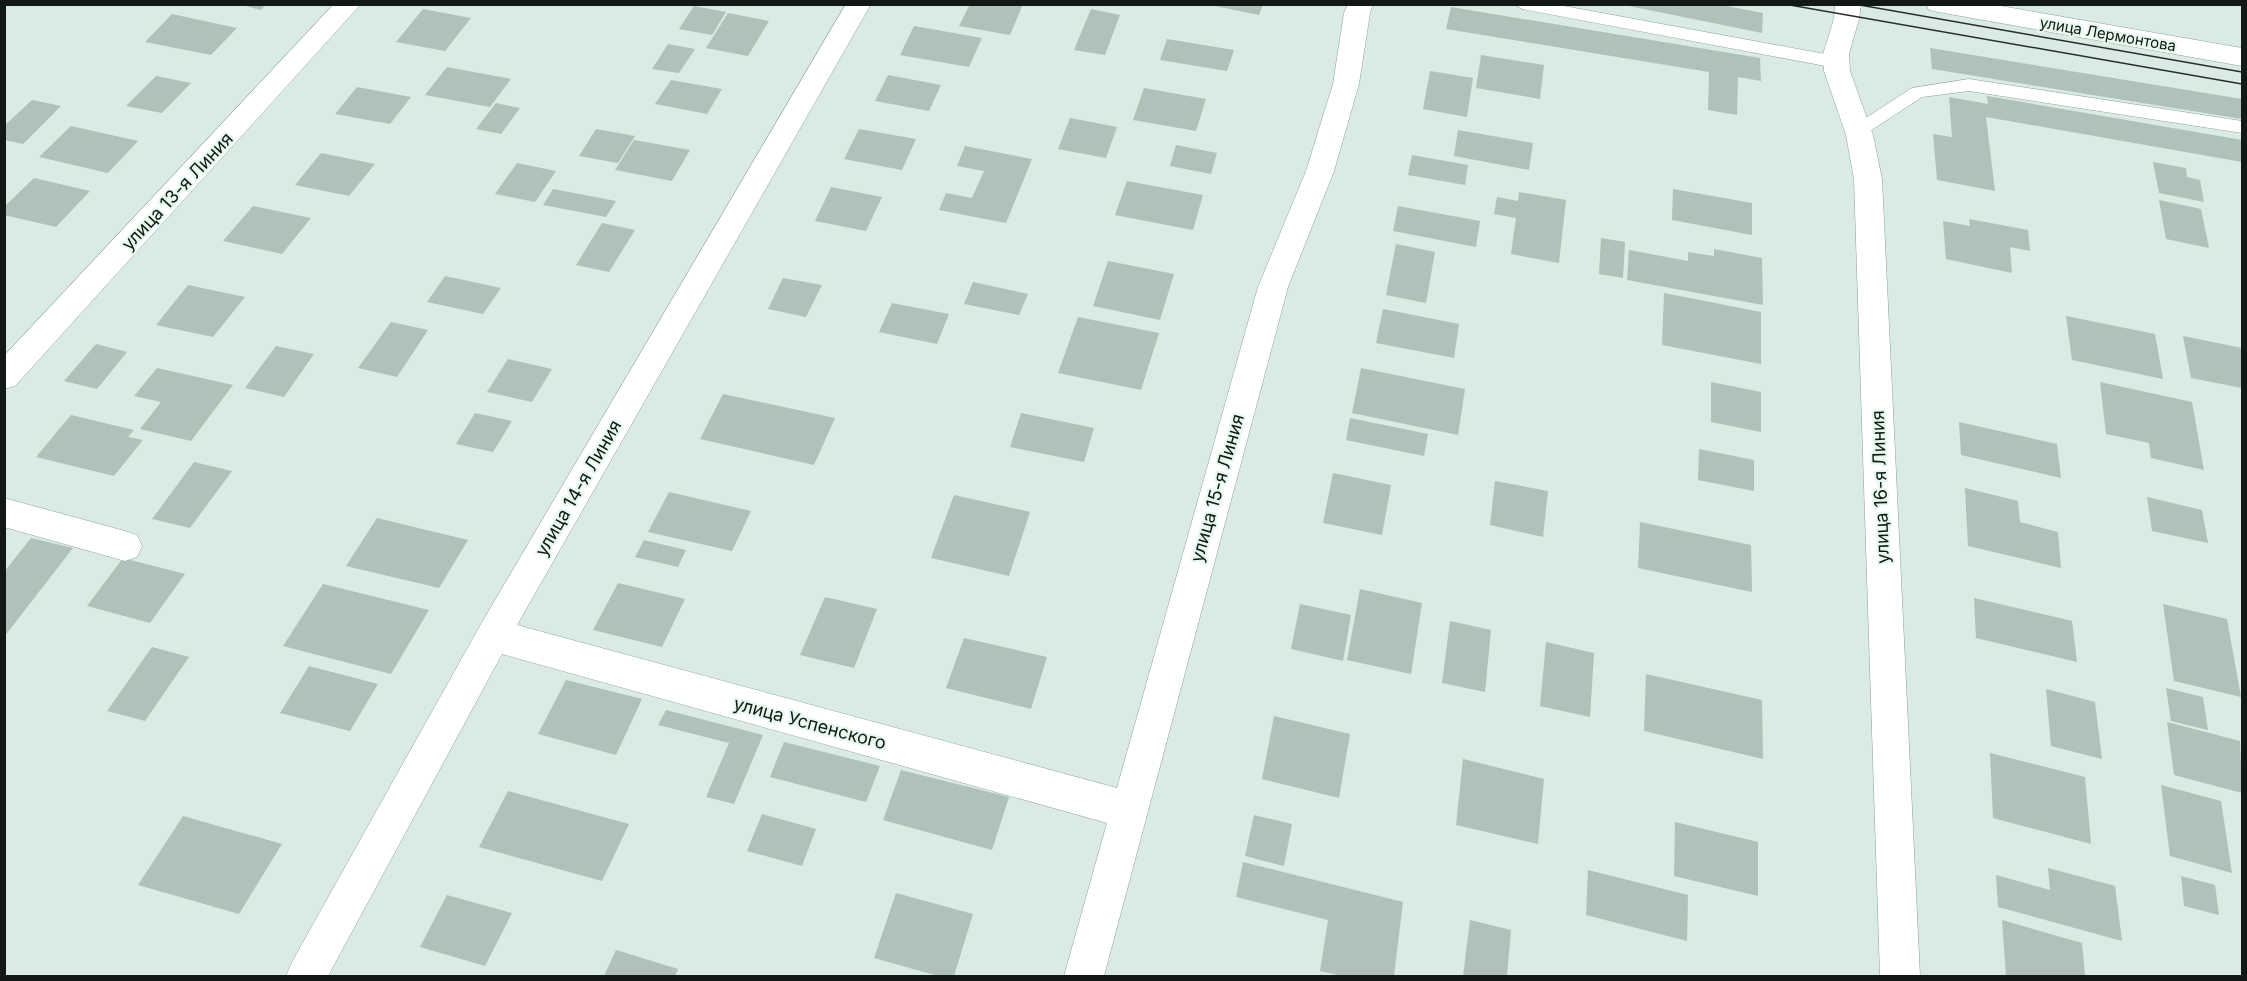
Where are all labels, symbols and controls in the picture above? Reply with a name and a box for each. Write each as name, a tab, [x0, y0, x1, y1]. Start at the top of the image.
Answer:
street label: улица Лермонтова	[2038, 13, 2178, 55]
street label: улица 13-я Линия	[117, 128, 237, 254]
street label: улица 16-я Линия	[1867, 410, 1893, 564]
street label: улица 15-я Линия	[1186, 411, 1248, 565]
street label: улица 14-я Линия	[530, 416, 626, 560]
street label: улица Успенского	[731, 693, 889, 753]

